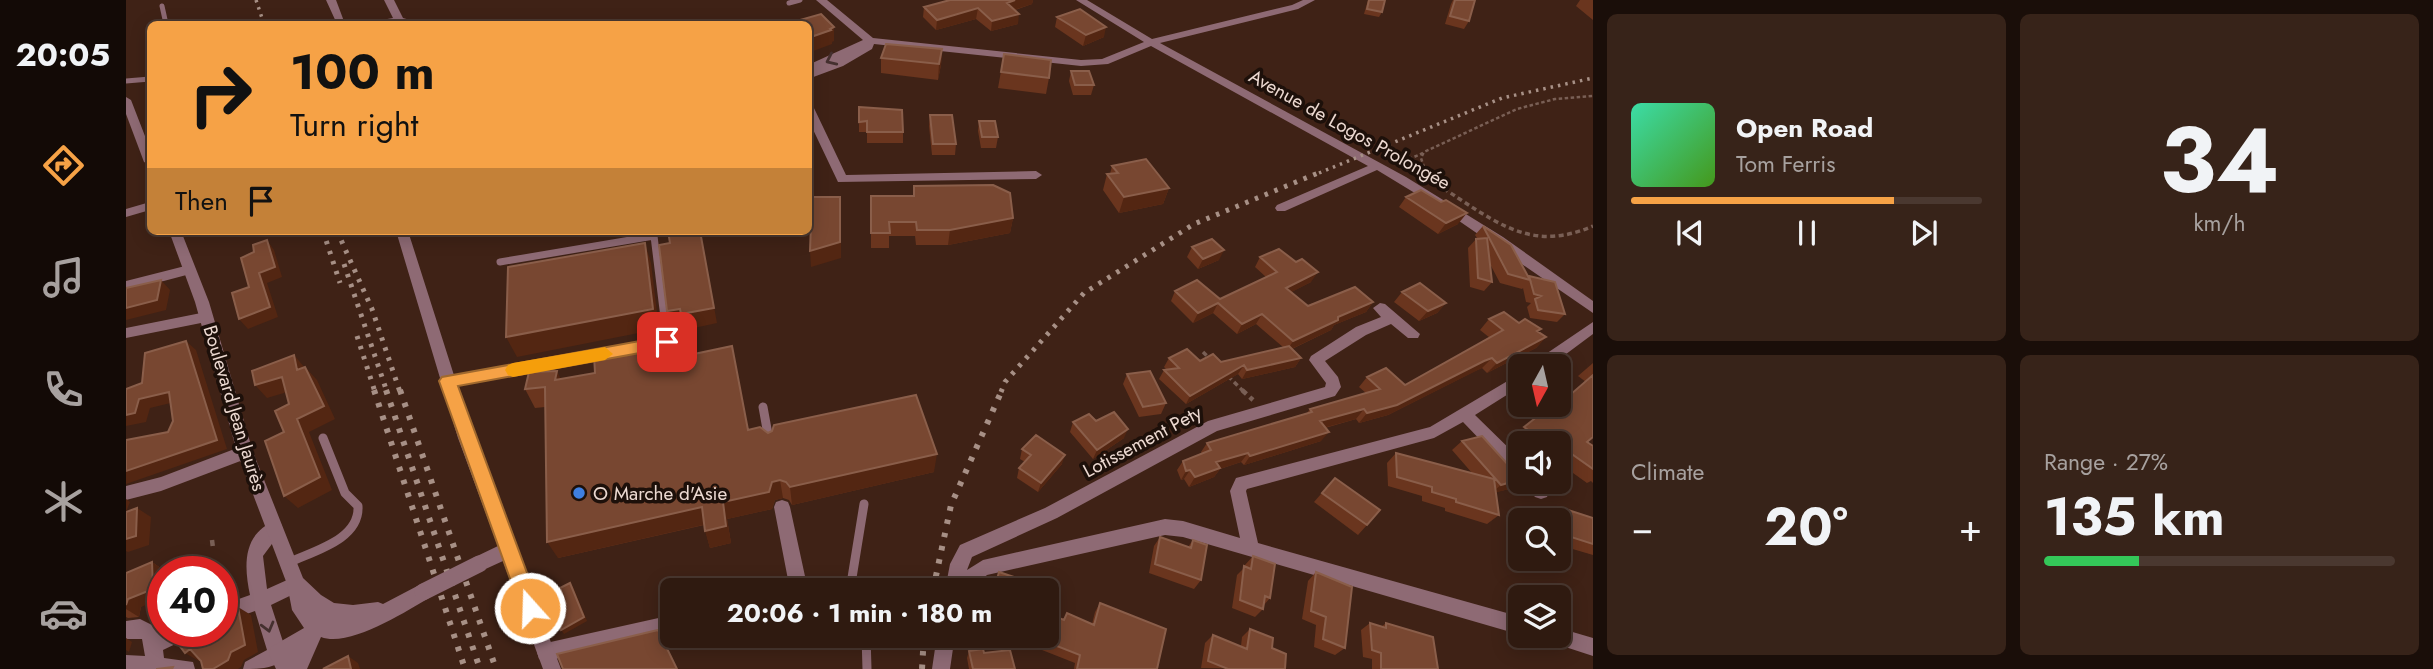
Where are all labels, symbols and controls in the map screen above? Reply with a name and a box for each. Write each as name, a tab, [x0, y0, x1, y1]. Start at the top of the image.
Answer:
text: 20:05	[16, 32, 110, 78]
text: 100 m	[290, 37, 435, 107]
icon: right	[175, 49, 266, 140]
one-way arrow	[826, 52, 838, 66]
street label: Avenue de Logos Prolongée	[1244, 63, 1456, 196]
text: 34	[2159, 95, 2280, 226]
text: Turn right	[290, 102, 419, 148]
text: Open Road	[1736, 109, 1873, 147]
icon: directions	[39, 141, 88, 190]
text: Tom Ferris	[1736, 147, 1835, 181]
text: Then	[175, 182, 228, 220]
icon: arrive	[242, 182, 280, 220]
text: km/h	[2194, 206, 2245, 240]
icon: previous	[1671, 214, 1709, 252]
icon: pause	[1788, 214, 1826, 252]
icon: next	[1905, 214, 1943, 252]
icon: music	[39, 253, 88, 302]
pin	[637, 312, 697, 372]
street label: Boulevard Jean Jaurès	[196, 322, 273, 495]
icon: arrive	[648, 323, 686, 361]
north arrow	[1508, 354, 1572, 416]
map controls	[1508, 354, 1571, 648]
icon: phone	[39, 365, 88, 414]
street label: Lotissement Pety	[1078, 398, 1207, 484]
button: sound	[1508, 431, 1571, 494]
text: Range · 27%	[2044, 445, 2168, 479]
text: Climate	[1631, 455, 1704, 489]
icon: climate	[39, 477, 88, 526]
text: 135 km	[2044, 479, 2225, 555]
place label: O Marche d'Asie	[593, 480, 728, 507]
marker: O Marche d'Asie	[571, 485, 587, 501]
text: 20°	[1764, 489, 1848, 565]
text: −	[1631, 500, 1653, 555]
text: +	[1959, 500, 1982, 555]
button: search	[1508, 508, 1571, 571]
speed limit sign: 40	[147, 556, 238, 647]
position arrow	[493, 571, 567, 645]
button: layers	[1508, 585, 1571, 648]
icon: car	[39, 589, 88, 638]
text: 20:06 · 1 min · 180 m	[727, 594, 992, 632]
one-way arrow	[260, 621, 275, 633]

